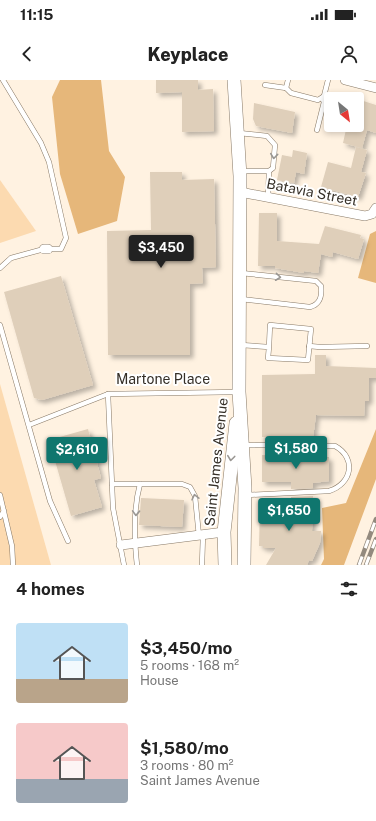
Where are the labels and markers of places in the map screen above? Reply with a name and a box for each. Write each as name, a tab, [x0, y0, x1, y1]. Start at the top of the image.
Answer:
pin: $3,450	[128, 235, 194, 269]
pin: $1,580	[263, 436, 329, 470]
pin: $2,610	[44, 437, 110, 471]
pin: $1,650	[256, 498, 322, 532]

